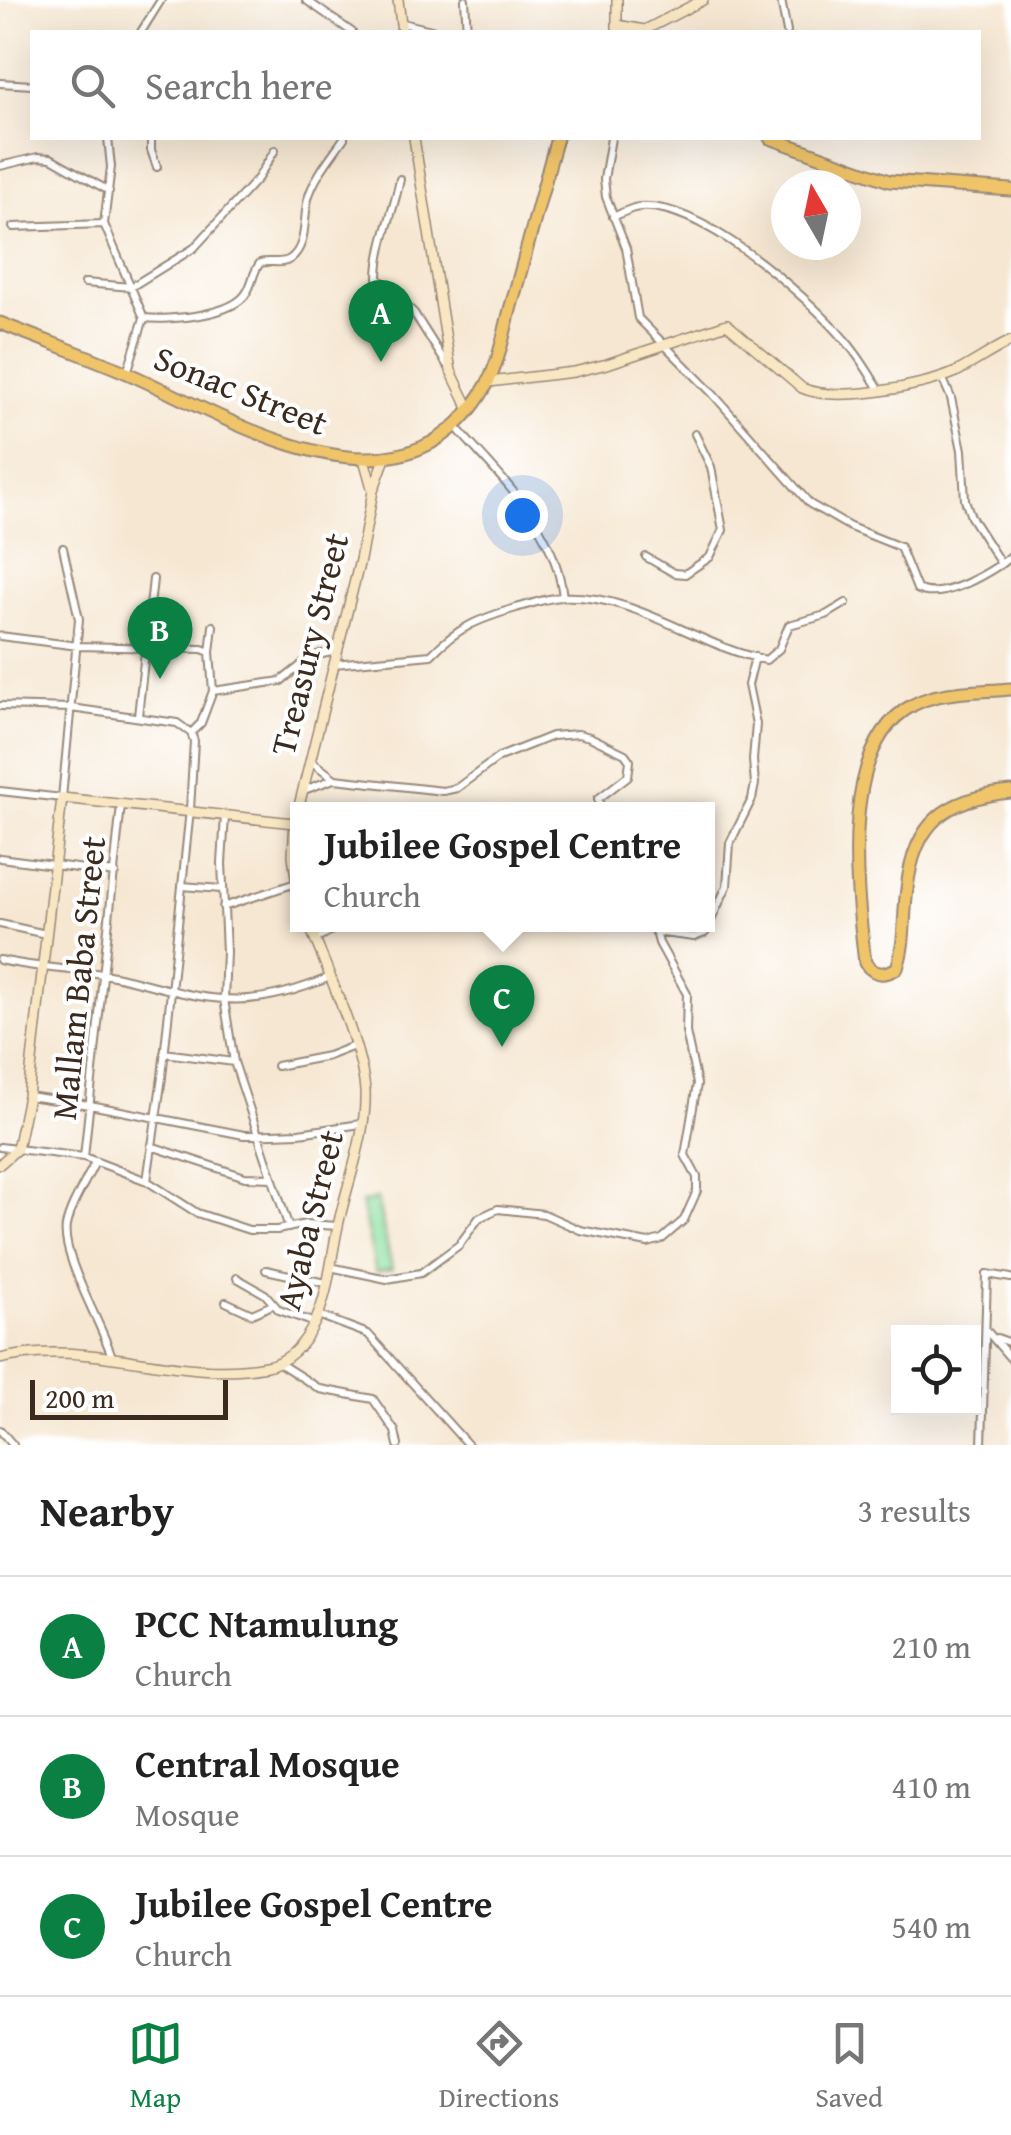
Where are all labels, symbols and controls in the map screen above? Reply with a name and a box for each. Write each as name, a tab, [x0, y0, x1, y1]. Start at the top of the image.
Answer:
search box	[30, 30, 981, 140]
text: Search here	[145, 57, 333, 113]
icon: search	[65, 58, 120, 113]
north arrow	[771, 170, 861, 260]
pin: A	[348, 280, 414, 362]
street label: Sonac Street	[147, 332, 335, 448]
your location	[497, 490, 548, 541]
street label: Treasury Street	[257, 527, 361, 761]
pin: B	[128, 596, 192, 679]
popup	[290, 802, 715, 932]
text: Jubilee Gospel Centre	[324, 816, 681, 872]
street label: Mallam Baba Street	[38, 834, 118, 1122]
text: Church	[324, 872, 421, 919]
pin: C	[470, 964, 534, 1047]
street label: Ayaba Street	[262, 1125, 356, 1315]
map controls	[891, 1325, 981, 1415]
button: locate	[891, 1325, 981, 1415]
scale bar	[30, 1375, 228, 1420]
text: 200 m	[45, 1377, 114, 1418]
text: Nearby	[40, 1480, 174, 1541]
text: 3 results	[858, 1487, 971, 1534]
text: PCC Ntamulung	[135, 1595, 398, 1651]
text: A	[62, 1623, 83, 1670]
text: 210 m	[892, 1623, 971, 1670]
text: Church	[135, 1651, 232, 1698]
text: Central Mosque	[135, 1735, 400, 1791]
text: B	[63, 1763, 82, 1810]
text: 410 m	[892, 1763, 971, 1810]
text: Mosque	[135, 1791, 239, 1838]
text: Jubilee Gospel Centre	[135, 1875, 493, 1931]
text: C	[63, 1903, 82, 1950]
text: 540 m	[892, 1903, 971, 1950]
text: Church	[135, 1931, 232, 1978]
tab: Map	[128, 2016, 183, 2117]
tab: Directions	[439, 2016, 559, 2117]
tab: Saved	[815, 2016, 883, 2117]

